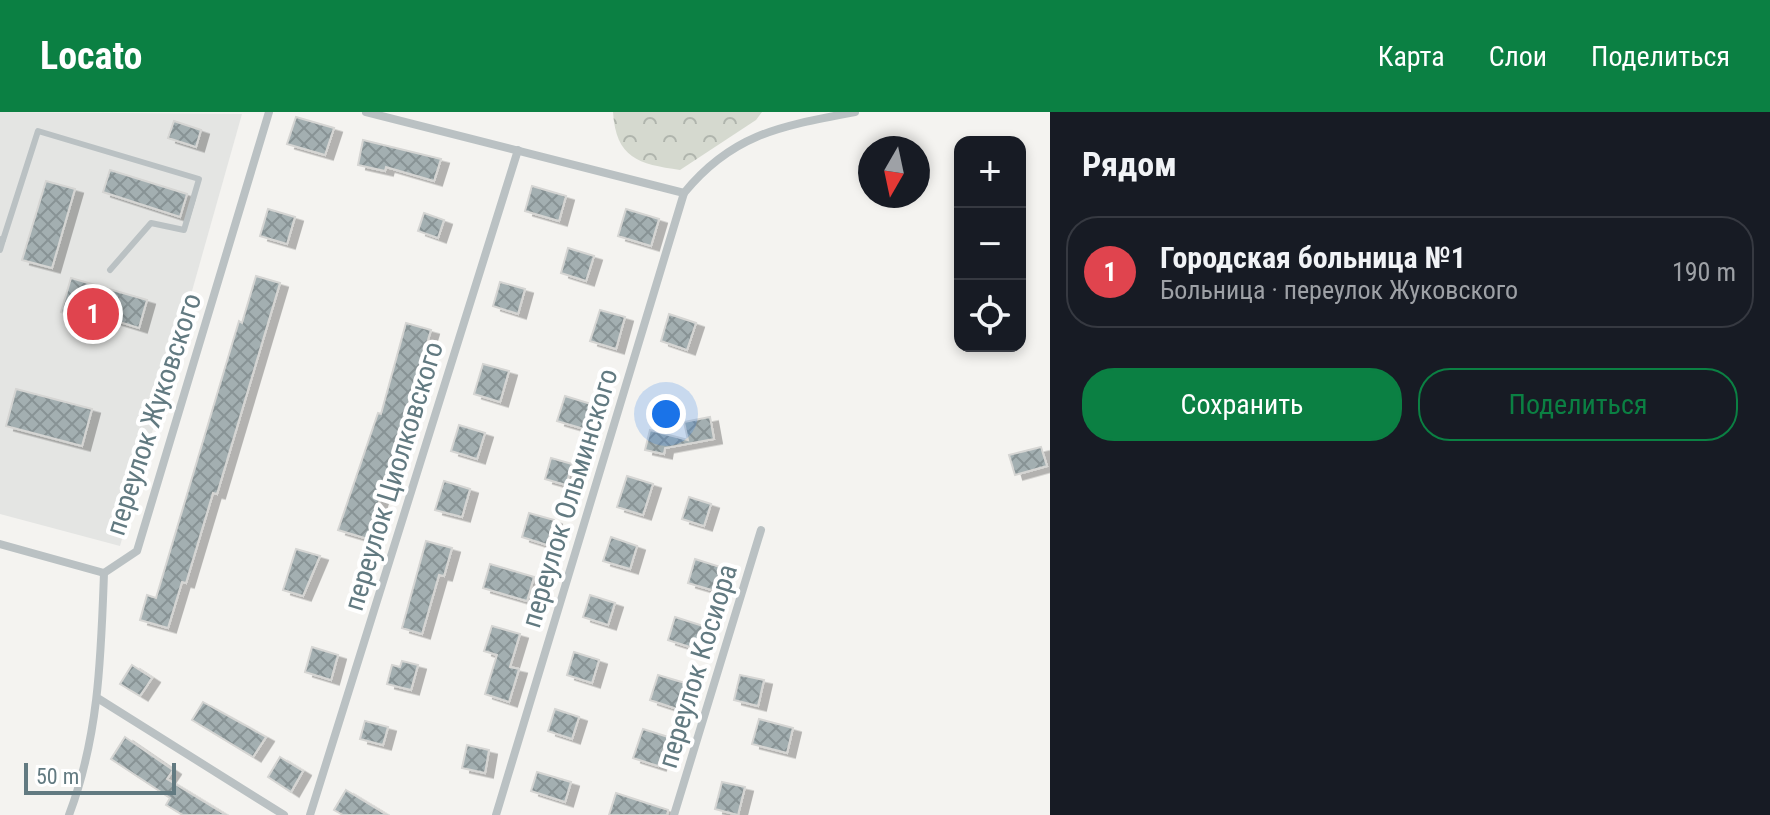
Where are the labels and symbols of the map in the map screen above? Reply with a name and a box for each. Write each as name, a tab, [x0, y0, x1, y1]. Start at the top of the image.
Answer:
north arrow	[858, 136, 930, 208]
pin: 1	[67, 284, 119, 344]
street label: переулок Жуковского	[99, 289, 208, 539]
street label: переулок Циолковского	[337, 338, 450, 615]
street label: переулок Ольминского	[514, 365, 625, 632]
your location	[646, 394, 686, 434]
street label: переулок Косиора	[651, 560, 744, 772]
scale bar	[24, 759, 176, 795]

